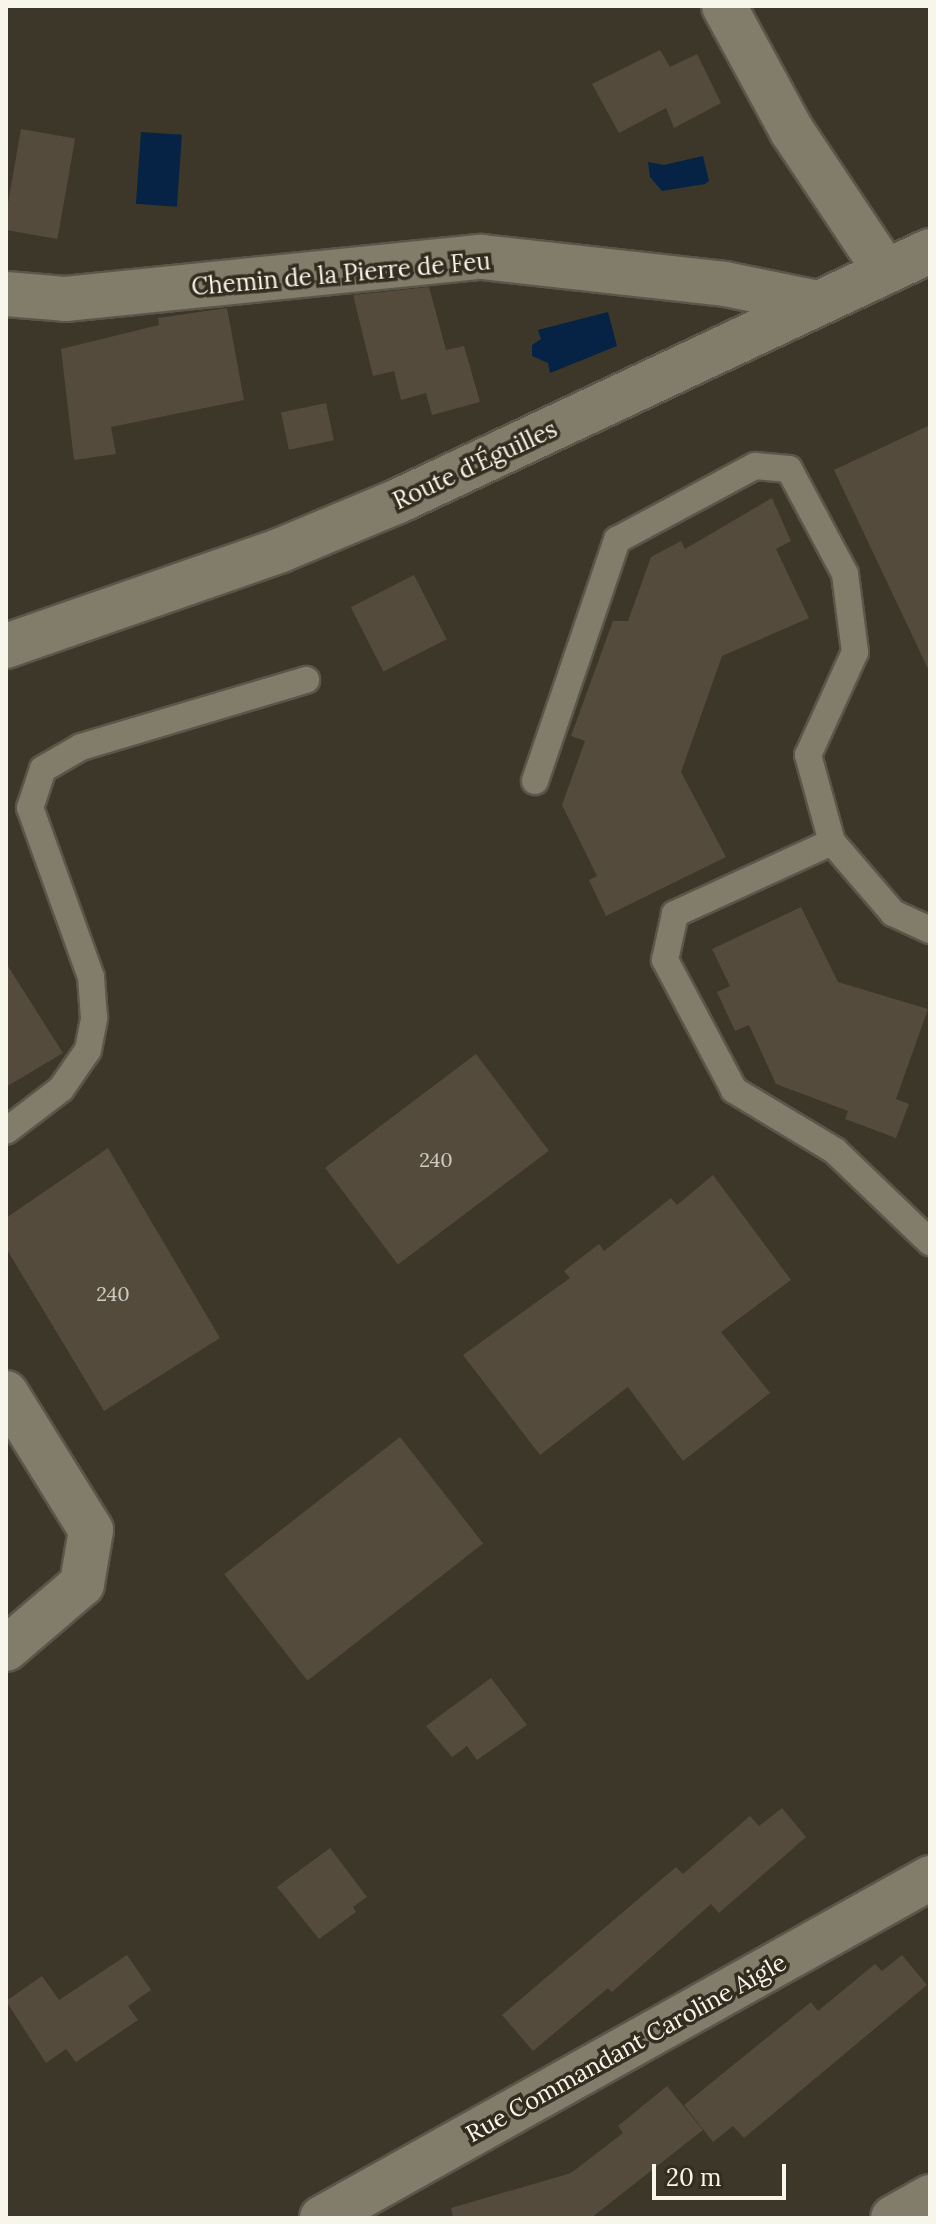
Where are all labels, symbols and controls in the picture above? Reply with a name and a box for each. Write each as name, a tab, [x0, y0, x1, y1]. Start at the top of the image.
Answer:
street label: Chemin de la Pierre de Feu	[190, 247, 492, 301]
street label: Route d'Éguilles	[388, 414, 562, 516]
house number: 240	[419, 1147, 453, 1171]
house number: 240	[96, 1281, 130, 1305]
street label: Rue Commandant Caroline Aigle	[461, 1948, 791, 2148]
scale bar	[656, 2148, 790, 2198]
text: 20 m	[666, 2162, 722, 2193]

